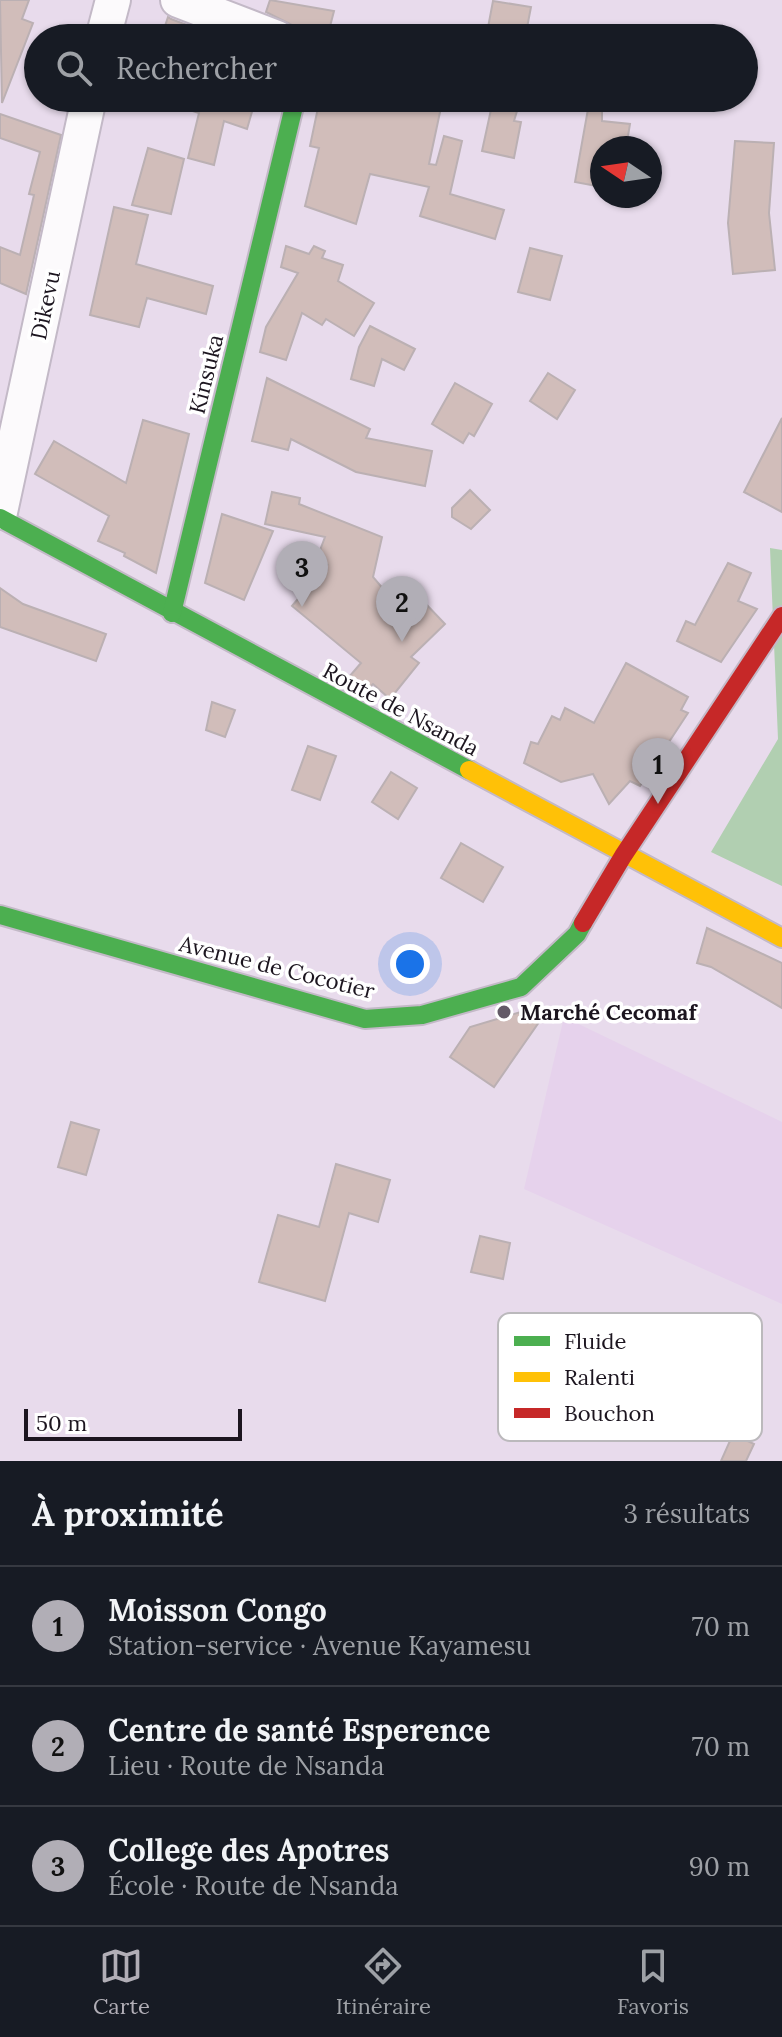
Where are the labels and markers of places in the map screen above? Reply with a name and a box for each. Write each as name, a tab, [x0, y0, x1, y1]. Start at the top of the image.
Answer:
pin: 3	[276, 541, 328, 607]
pin: 2	[376, 576, 428, 642]
pin: 1	[632, 738, 684, 804]
place label: Marché Cecomaf	[520, 998, 698, 1026]
marker: Marché Cecomaf	[495, 1003, 513, 1021]

